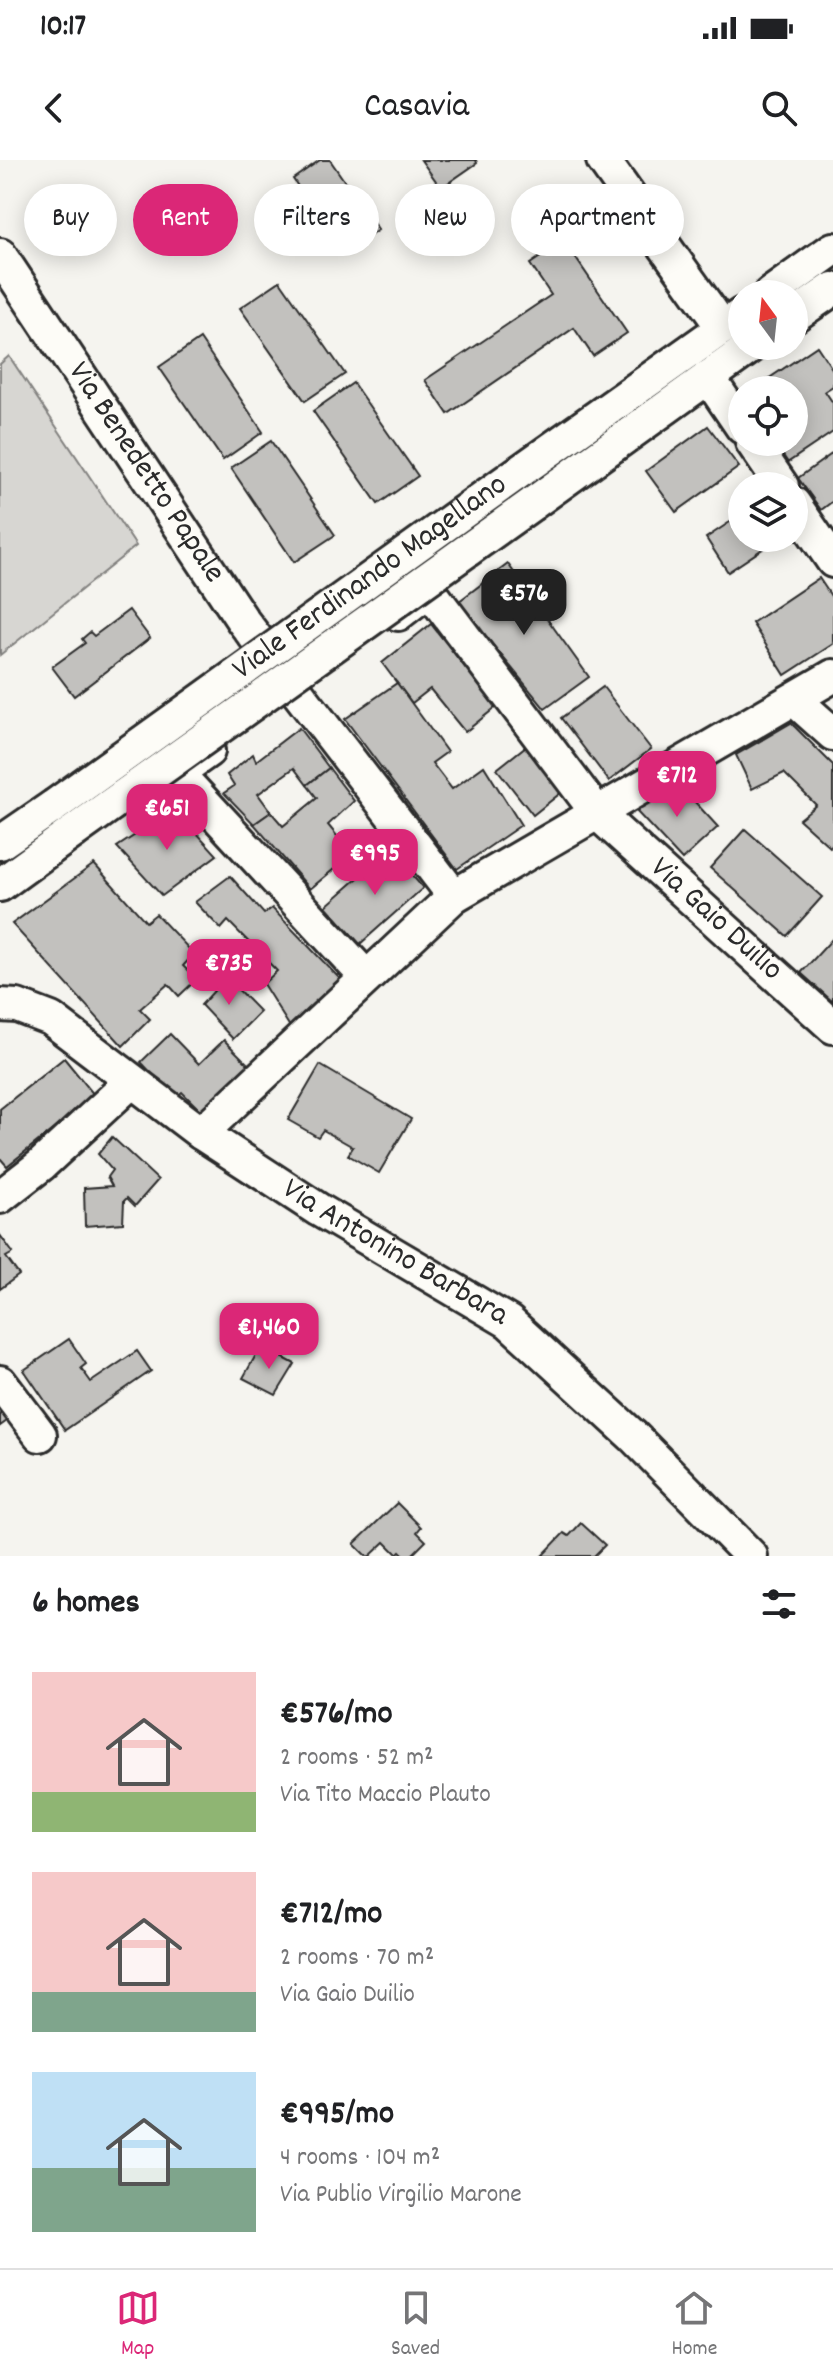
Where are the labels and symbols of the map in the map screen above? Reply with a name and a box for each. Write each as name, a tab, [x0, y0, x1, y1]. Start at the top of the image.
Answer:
north arrow	[728, 280, 808, 360]
street label: Via Benedetto Papale	[55, 353, 235, 593]
street label: Viale Ferdinando Magellano	[224, 464, 518, 693]
pin: €576	[477, 569, 571, 637]
pin: €712	[630, 751, 724, 819]
pin: €651	[120, 784, 214, 852]
pin: €995	[328, 829, 422, 897]
street label: Via Gaio Duilio	[638, 847, 792, 993]
pin: €735	[182, 939, 276, 1007]
street label: Via Antonino Barbara	[272, 1168, 517, 1340]
pin: €1,460	[204, 1303, 334, 1371]

